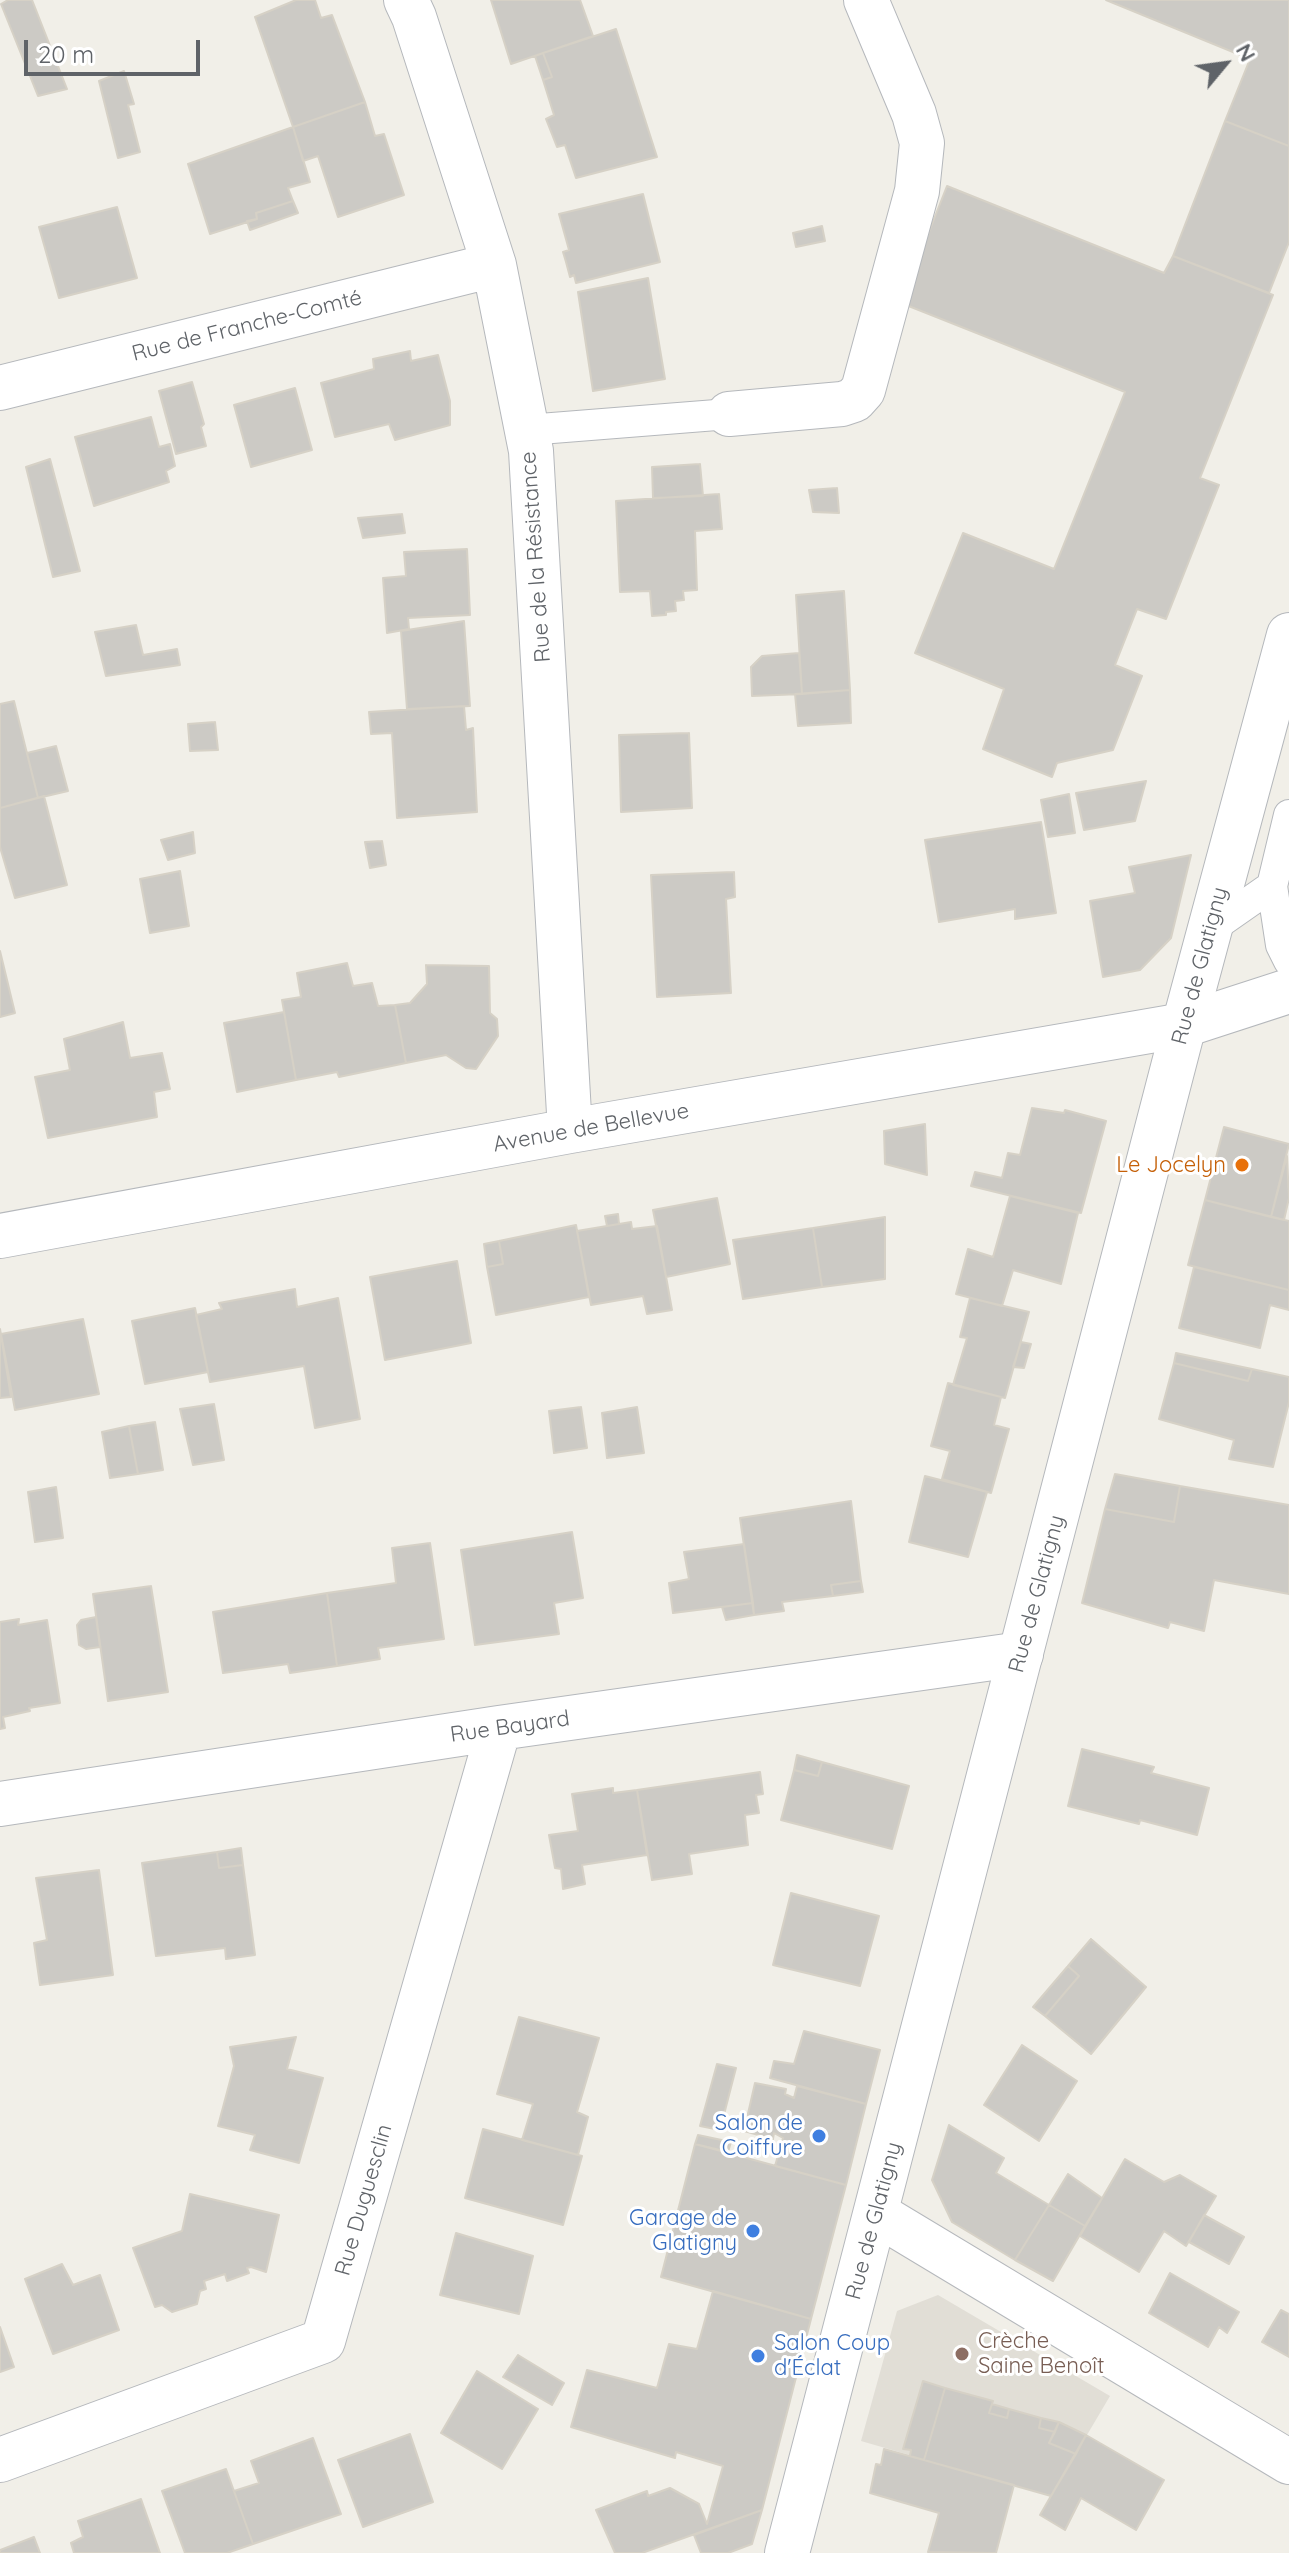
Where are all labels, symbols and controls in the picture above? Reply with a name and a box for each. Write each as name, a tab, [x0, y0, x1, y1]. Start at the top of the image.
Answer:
scale bar	[28, 24, 204, 74]
north arrow	[1185, 24, 1265, 104]
text: N	[1230, 38, 1262, 66]
text: 20 m	[38, 39, 94, 69]
street label: Rue de Franche-Comté	[129, 285, 365, 367]
street label: Rue de la Résistance	[515, 451, 557, 663]
street label: Rue de Glatigny	[1166, 884, 1234, 1048]
street label: Avenue de Bellevue	[491, 1098, 691, 1158]
place label: Le Jocelyn	[1116, 1152, 1226, 1178]
marker: Le Jocelyn	[1233, 1156, 1251, 1174]
street label: Rue de Glatigny	[1003, 1512, 1071, 1676]
street label: Rue Bayard	[449, 1706, 571, 1748]
place label: Salon de Coiffure	[715, 2110, 803, 2162]
street label: Rue Duguesclin	[330, 2121, 398, 2279]
marker: Salon de Coiffure	[810, 2127, 828, 2145]
street label: Rue de Glatigny	[840, 2139, 908, 2303]
place label: Garage de Glatigny	[629, 2205, 737, 2256]
marker: Garage de Glatigny	[744, 2222, 762, 2240]
place label: Crèche Saine Benoît	[978, 2328, 1104, 2380]
place label: Salon Coup d'Éclat	[774, 2330, 890, 2382]
marker: Crèche Saine Benoît	[953, 2345, 971, 2363]
marker: Salon Coup d'Éclat	[749, 2347, 767, 2365]

